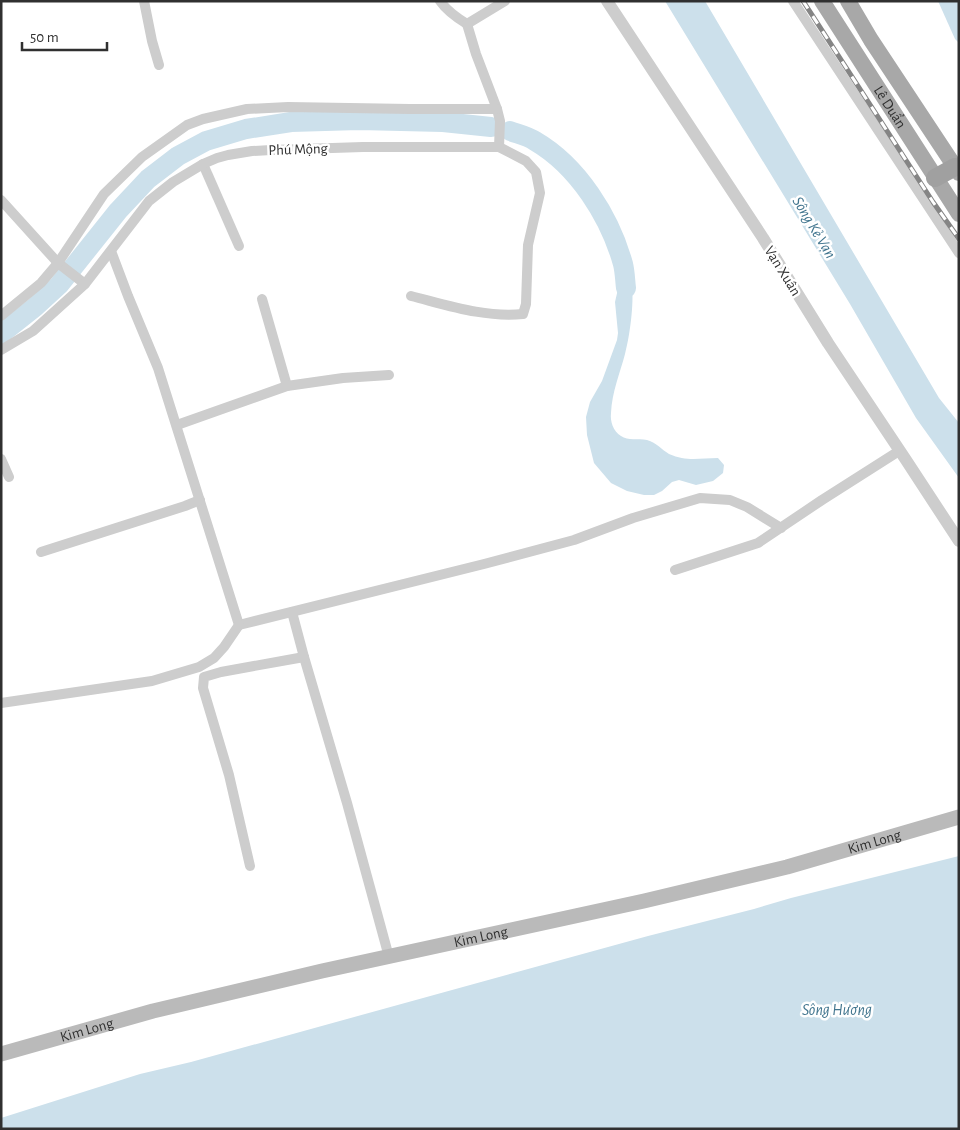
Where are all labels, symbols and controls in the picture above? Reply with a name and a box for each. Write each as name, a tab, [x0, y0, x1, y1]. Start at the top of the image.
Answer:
scale bar	[22, 20, 108, 52]
text: 50 m	[30, 30, 59, 45]
street label: Lê Duẩn	[871, 83, 909, 131]
street label: Phú Mộng	[268, 141, 329, 158]
water label: Sông Kẻ Vạn	[790, 194, 839, 261]
street label: Vạn Xuân	[762, 244, 804, 299]
street label: Kim Long	[846, 827, 903, 857]
street label: Kim Long	[452, 924, 510, 950]
water label: Sông Hương	[802, 1002, 872, 1018]
street label: Kim Long	[58, 1015, 116, 1045]

